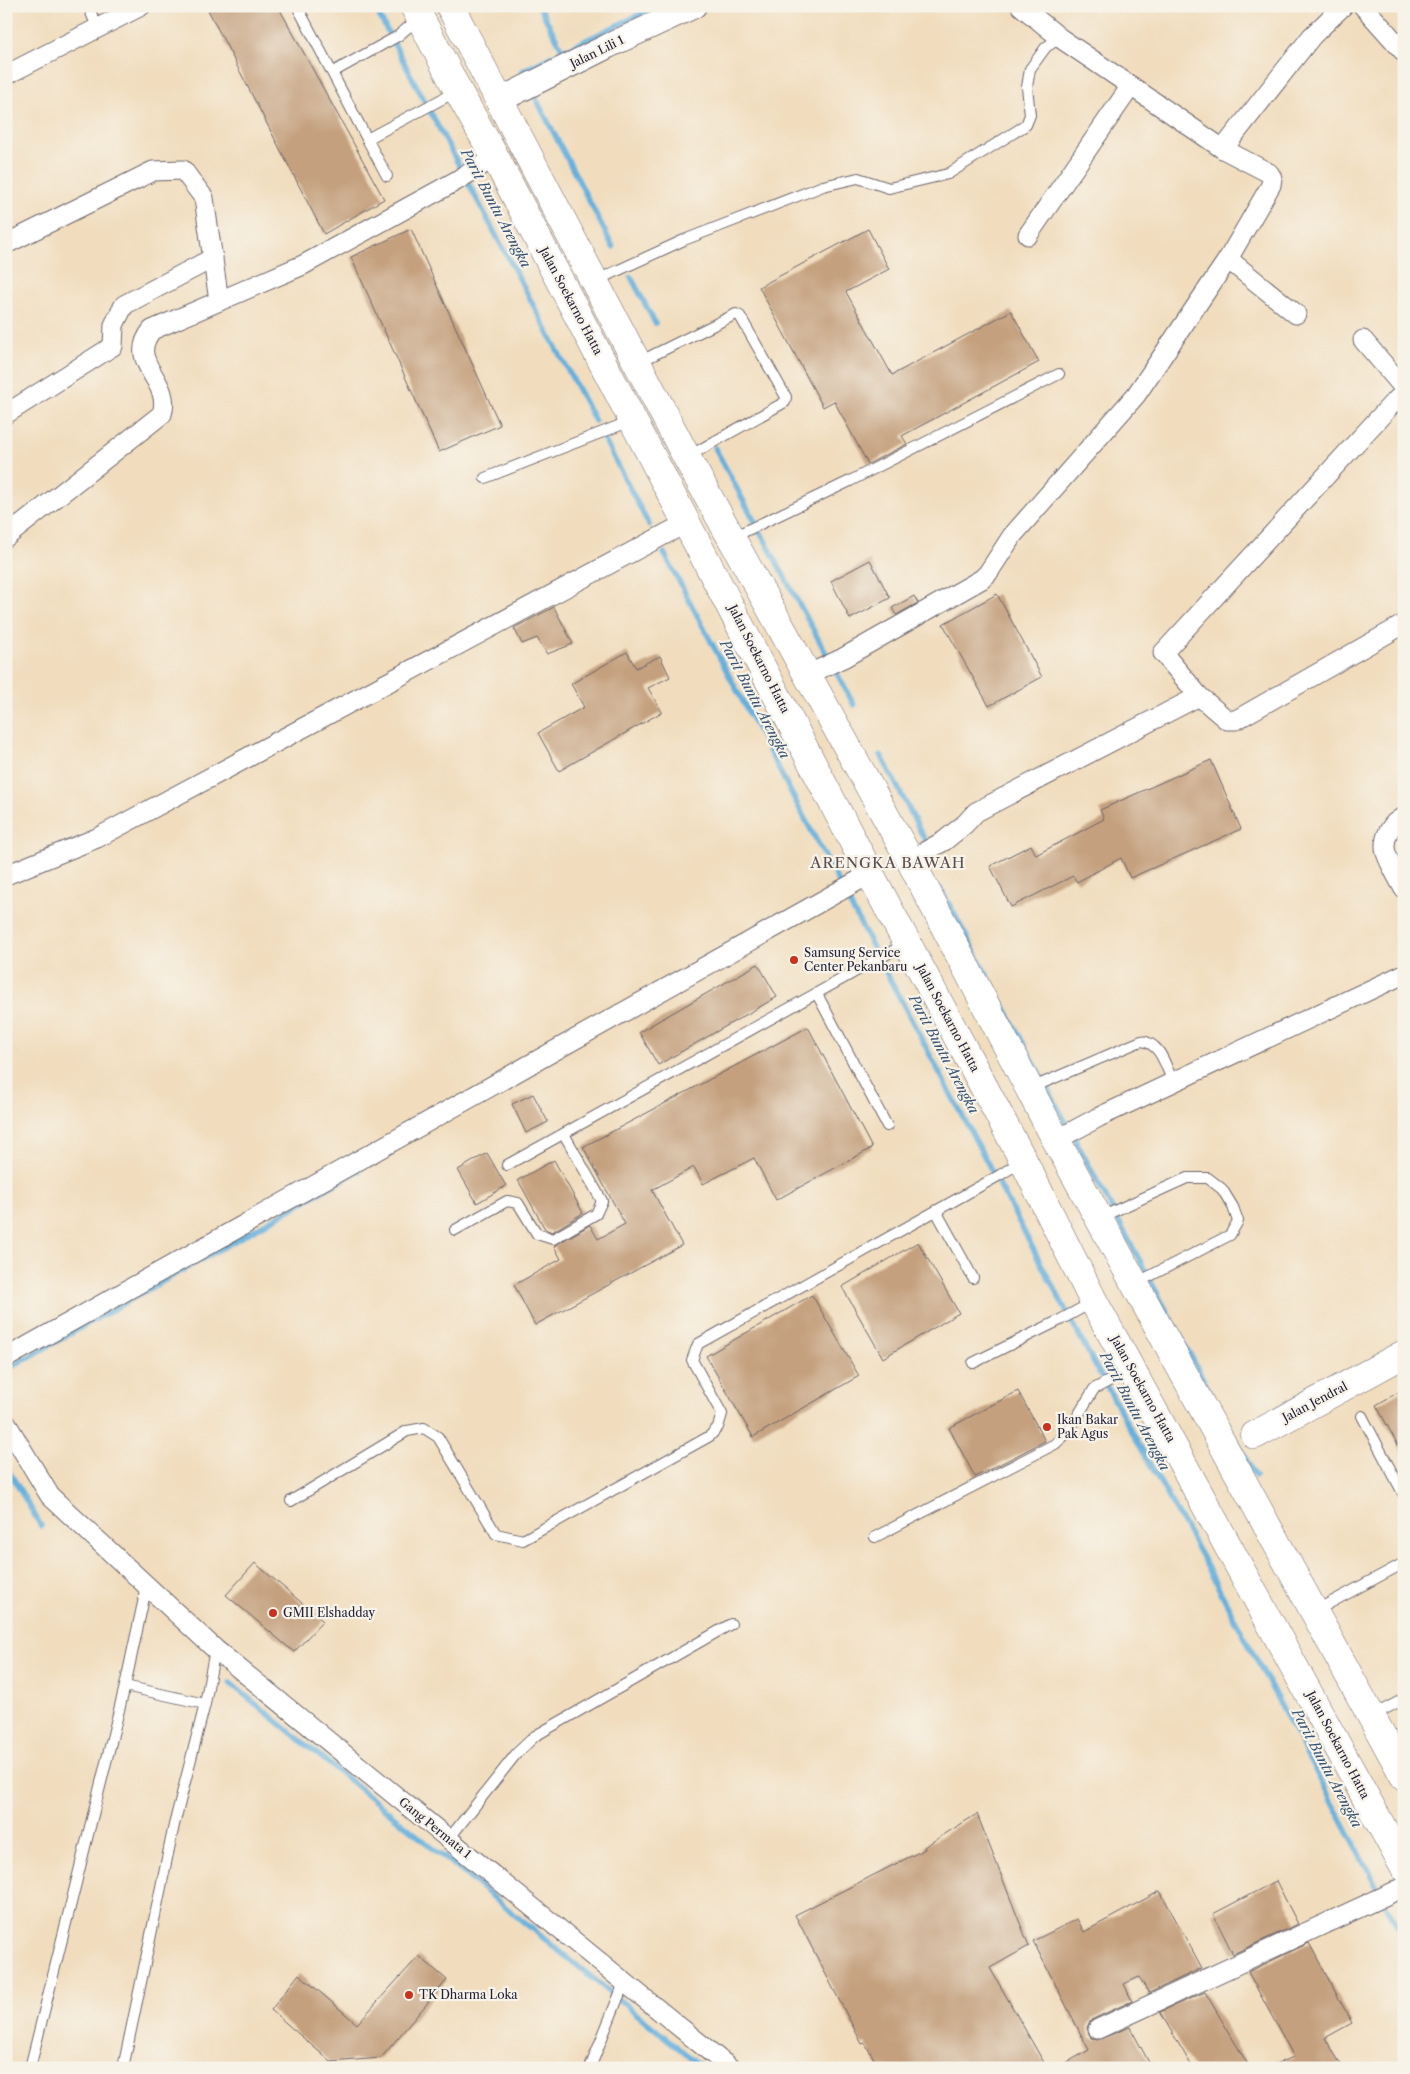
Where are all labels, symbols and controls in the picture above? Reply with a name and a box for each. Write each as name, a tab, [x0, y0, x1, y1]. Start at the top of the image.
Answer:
street label: Jalan Lili 1	[566, 32, 626, 72]
water label: Parit Buntu Arengka	[457, 145, 535, 271]
street label: Jalan Soekarno Hatta	[536, 243, 606, 358]
street label: Jalan Soekarno Hatta	[725, 600, 794, 716]
water label: Parit Buntu Arengka	[716, 636, 794, 762]
district label: ARENGKA BAWAH	[809, 853, 966, 872]
place label: Samsung Service Center Pekanbaru	[804, 945, 908, 974]
marker: Samsung Service Center Pekanbaru	[788, 954, 800, 966]
street label: Jalan Soekarno Hatta	[913, 960, 983, 1075]
water label: Parit Buntu Arengka	[905, 991, 983, 1117]
street label: Jalan Soekarno Hatta	[1107, 1331, 1179, 1445]
water label: Parit Buntu Arengka	[1096, 1348, 1174, 1474]
street label: Jalan Jendral	[1278, 1378, 1350, 1426]
place label: Ikan Bakar Pak Agus	[1057, 1412, 1118, 1441]
marker: Ikan Bakar Pak Agus	[1041, 1421, 1053, 1433]
place label: GMII Elshadday	[283, 1605, 376, 1620]
marker: GMII Elshadday	[267, 1607, 279, 1619]
street label: Jalan Soekarno Hatta	[1303, 1687, 1373, 1802]
water label: Parit Buntu Arengka	[1288, 1705, 1366, 1831]
street label: Gang Permata 1	[396, 1794, 474, 1861]
place label: TK Dharma Loka	[419, 1987, 518, 2002]
marker: TK Dharma Loka	[403, 1989, 415, 2001]

